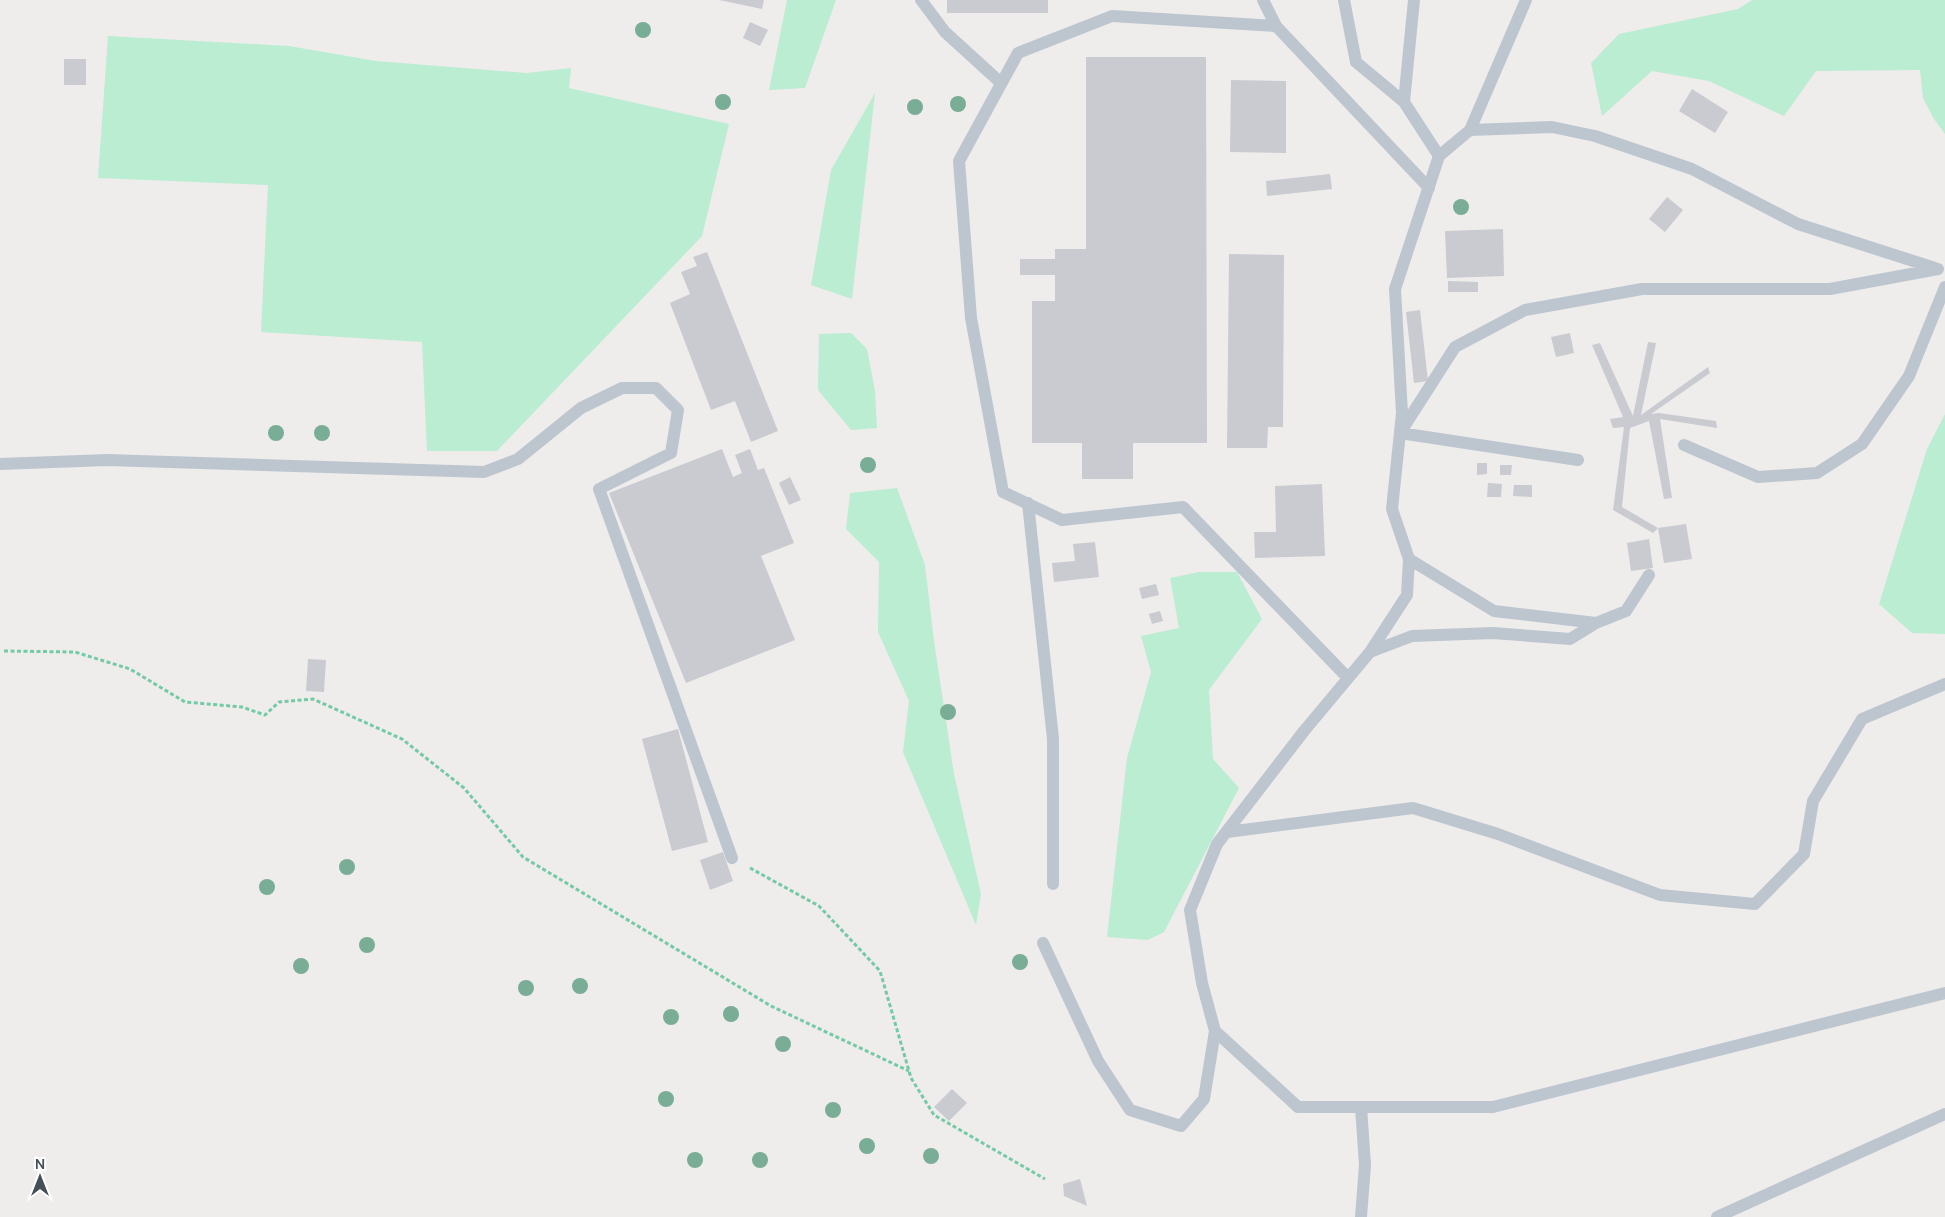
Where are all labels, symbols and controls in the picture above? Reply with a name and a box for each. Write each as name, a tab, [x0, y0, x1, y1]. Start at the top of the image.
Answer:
north arrow	[15, 1152, 65, 1202]
text: N	[35, 1154, 45, 1173]

